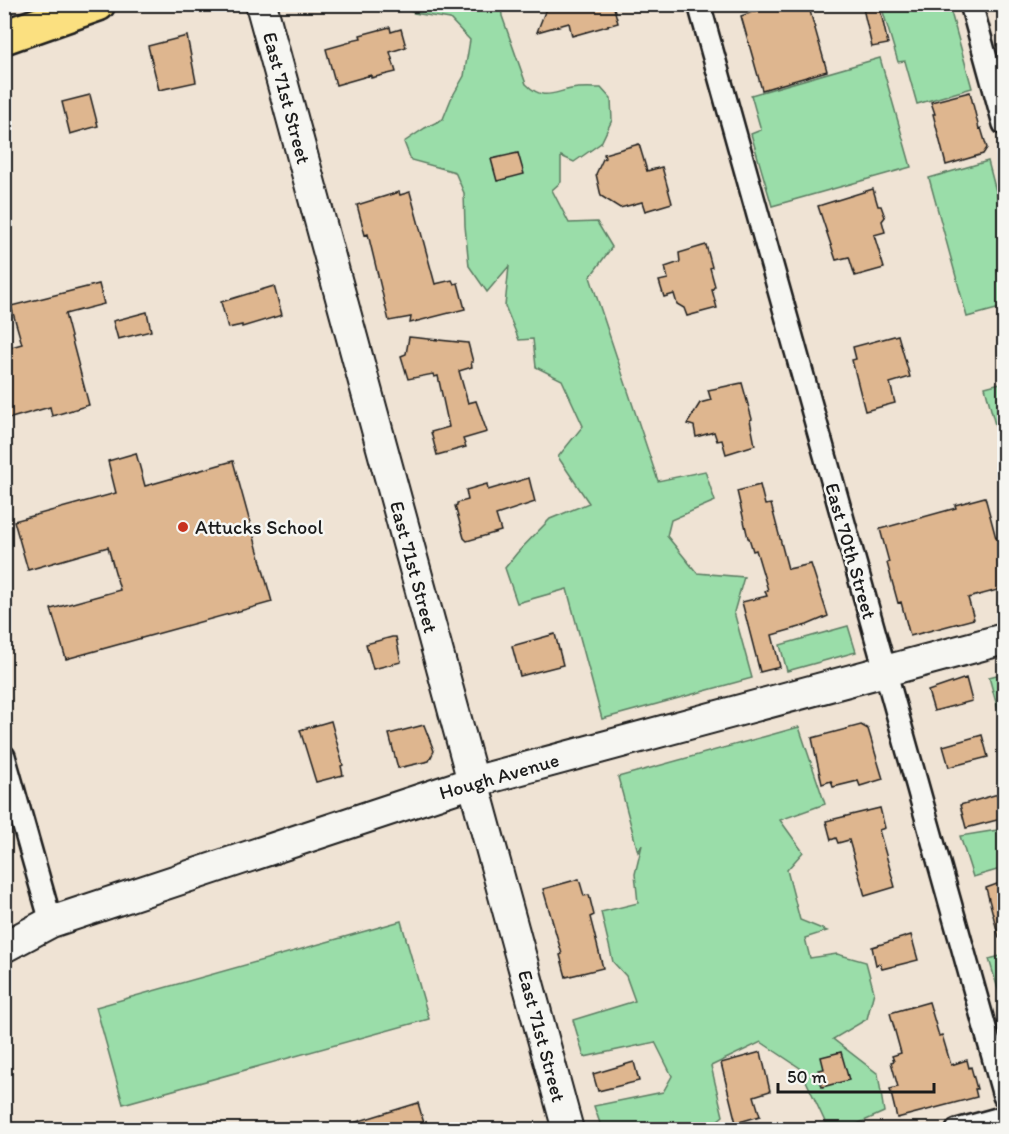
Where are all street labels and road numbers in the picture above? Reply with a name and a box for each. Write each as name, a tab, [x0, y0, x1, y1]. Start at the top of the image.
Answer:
street label: East 71st Street	[258, 29, 316, 167]
street label: East 70th Street	[820, 480, 882, 622]
street label: East 71st Street	[385, 498, 443, 636]
street label: Hough Avenue	[436, 747, 562, 805]
street label: East 71st Street	[513, 967, 571, 1105]

